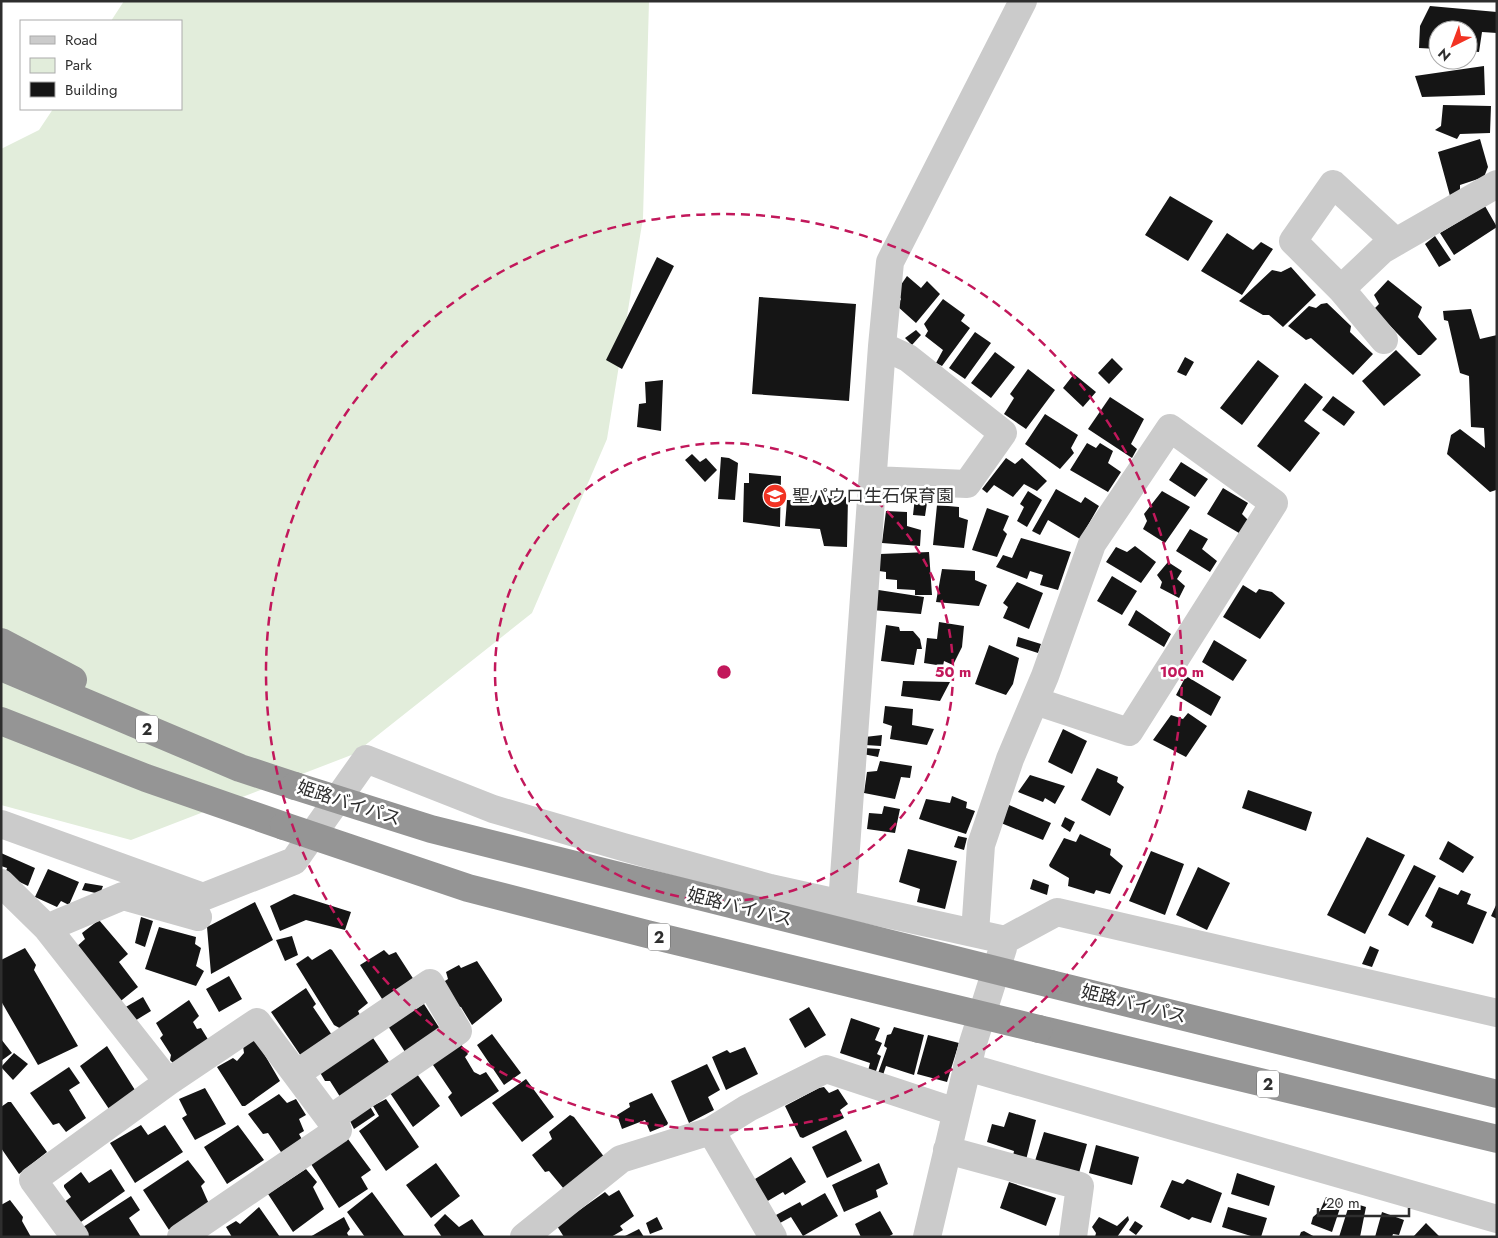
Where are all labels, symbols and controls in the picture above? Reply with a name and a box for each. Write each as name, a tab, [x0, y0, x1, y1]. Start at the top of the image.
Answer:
legend	[20, 20, 182, 110]
north arrow	[1428, 20, 1478, 70]
text: Road	[65, 29, 97, 51]
text: N	[1433, 44, 1455, 66]
text: Park	[65, 54, 92, 76]
text: Building	[65, 79, 117, 101]
school or university icon: 聖パウロ生石保育園	[762, 483, 788, 509]
place label: 聖パウロ生石保育園	[792, 483, 954, 509]
text: 50 m	[935, 661, 971, 683]
text: 100 m	[1160, 661, 1204, 683]
centre of rings	[715, 663, 733, 681]
road number: 2	[136, 716, 158, 742]
street label: 姫路バイパス	[294, 774, 404, 832]
street label: 姫路バイパス	[685, 881, 795, 933]
road number: 2	[648, 924, 670, 950]
street label: 姫路バイパス	[1079, 978, 1189, 1030]
road number: 2	[1257, 1070, 1279, 1098]
scale bar	[1318, 1186, 1409, 1218]
text: 20 m	[1326, 1192, 1360, 1214]

